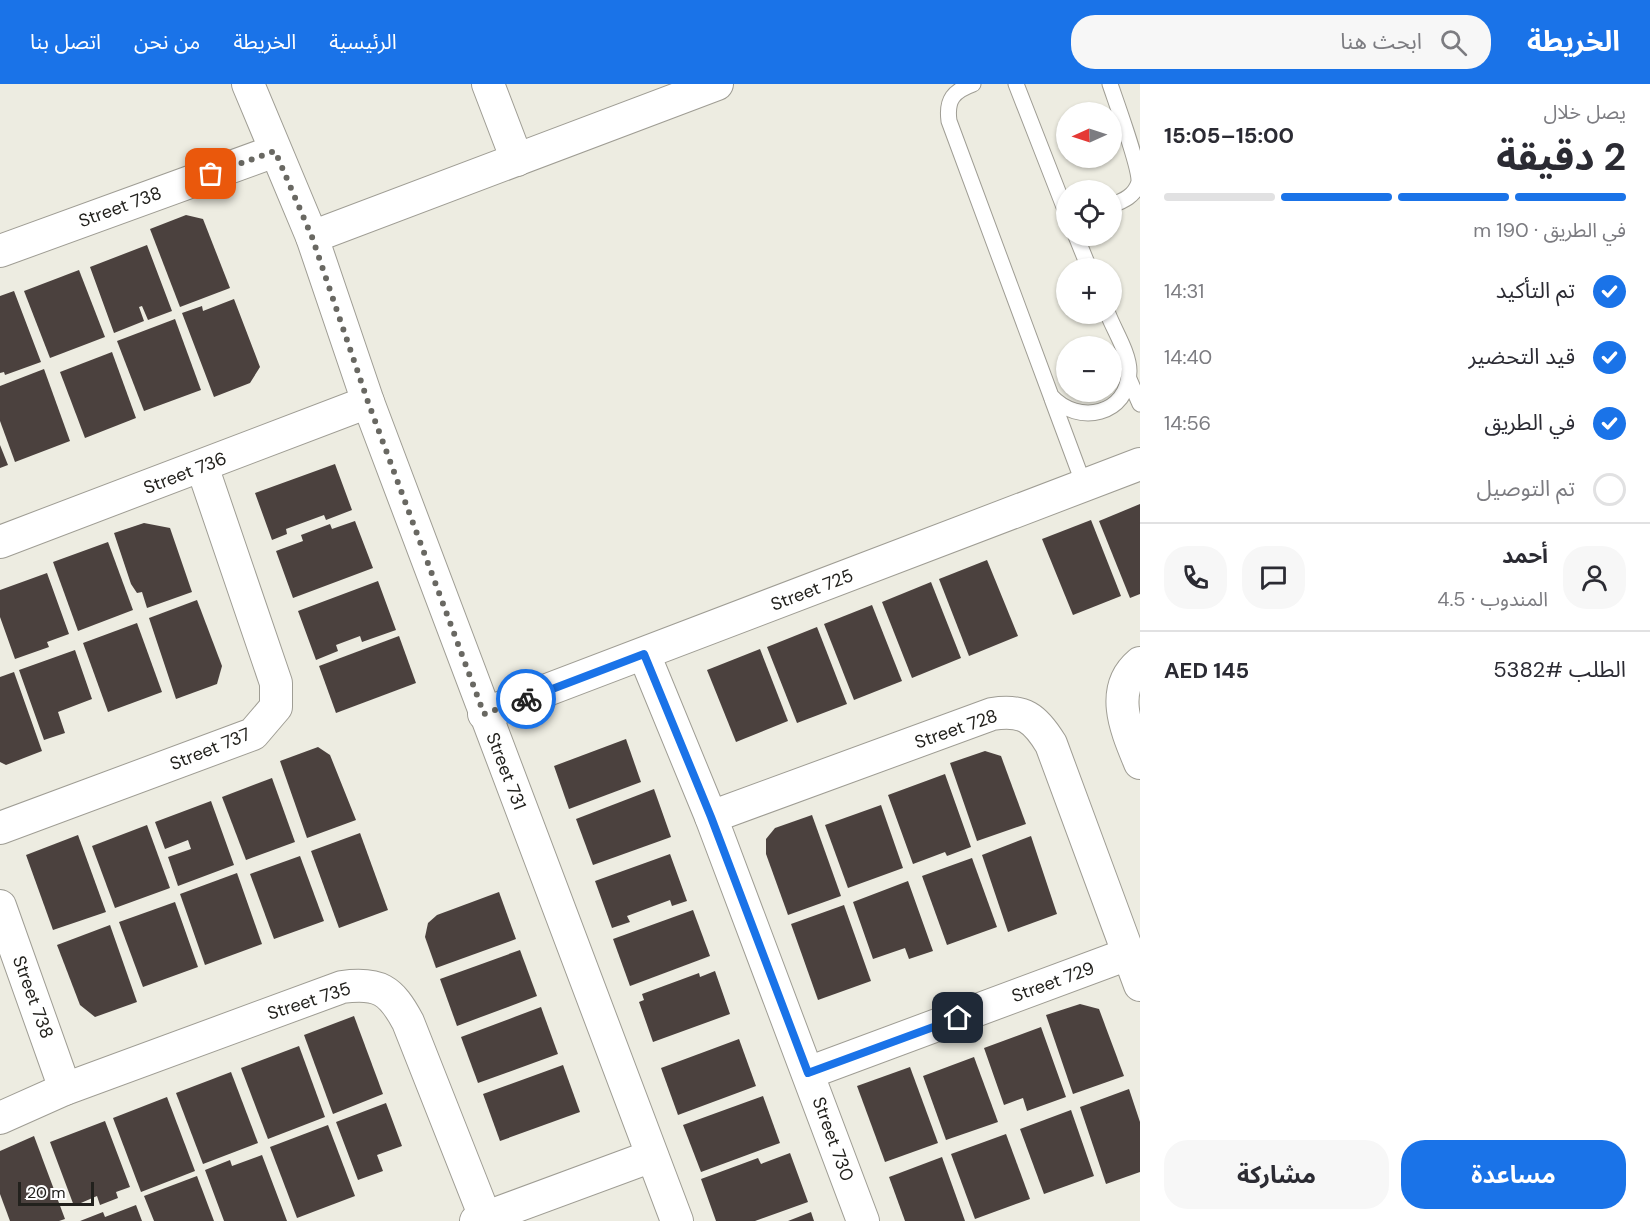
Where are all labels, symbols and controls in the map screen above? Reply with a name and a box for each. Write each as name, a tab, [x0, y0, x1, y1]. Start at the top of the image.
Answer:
search box	[1071, 15, 1491, 69]
text: الخريطة	[1527, 23, 1620, 60]
icon: search	[1437, 26, 1470, 59]
text: ابحث هنا	[1340, 27, 1422, 56]
text: اتصل بنا	[30, 28, 101, 56]
text: من نحن	[134, 28, 200, 56]
text: الخريطة	[233, 28, 296, 56]
text: الرئيسية	[329, 28, 397, 56]
text: يصل خلال	[1543, 99, 1626, 125]
north arrow	[1056, 102, 1122, 168]
map controls	[1056, 102, 1122, 402]
text: 15:00–15:05	[1164, 121, 1294, 150]
text: 2 دقيقة	[1496, 131, 1626, 182]
pin	[185, 148, 236, 199]
icon: bag	[194, 157, 227, 190]
button: locate	[1056, 180, 1122, 246]
street label: Street 738	[75, 181, 165, 233]
text: في الطريق · 190 m	[1473, 217, 1626, 243]
button: +	[1056, 258, 1122, 324]
icon: check	[1593, 275, 1626, 308]
text: تم التأكيد	[1496, 276, 1575, 305]
text: 14:31	[1164, 278, 1204, 304]
button: −	[1056, 336, 1122, 402]
icon: check	[1593, 341, 1626, 374]
text: قيد التحضير	[1468, 342, 1575, 371]
text: 14:40	[1164, 344, 1212, 370]
icon: check	[1593, 407, 1626, 440]
text: في الطريق	[1484, 408, 1575, 437]
text: 14:56	[1164, 410, 1211, 436]
street label: Street 736	[140, 446, 230, 500]
text: تم التوصيل	[1477, 474, 1575, 503]
text: أحمد	[1502, 541, 1548, 570]
button: phone	[1164, 546, 1227, 609]
button: chat	[1242, 546, 1305, 609]
button: person	[1563, 546, 1626, 609]
street label: Street 725	[767, 563, 857, 617]
text: المندوب · 4.5	[1437, 586, 1548, 612]
text: الطلب #5382	[1493, 655, 1626, 684]
text: AED 145	[1164, 656, 1249, 685]
courier	[496, 669, 556, 729]
icon: bike	[510, 683, 543, 716]
street label: Street 728	[911, 704, 1001, 754]
street label: Street 737	[166, 722, 254, 776]
street label: Street 731	[480, 729, 532, 813]
street label: Street 738	[7, 952, 59, 1042]
street label: Street 729	[1008, 956, 1098, 1008]
street label: Street 735	[264, 976, 354, 1026]
pin	[932, 992, 983, 1043]
icon: home	[941, 1001, 974, 1034]
street label: Street 730	[807, 1094, 859, 1184]
button: مشاركة	[1164, 1140, 1389, 1209]
button: مساعدة	[1401, 1140, 1626, 1209]
scale bar	[18, 1179, 94, 1206]
text: 20 m	[27, 1182, 66, 1203]

